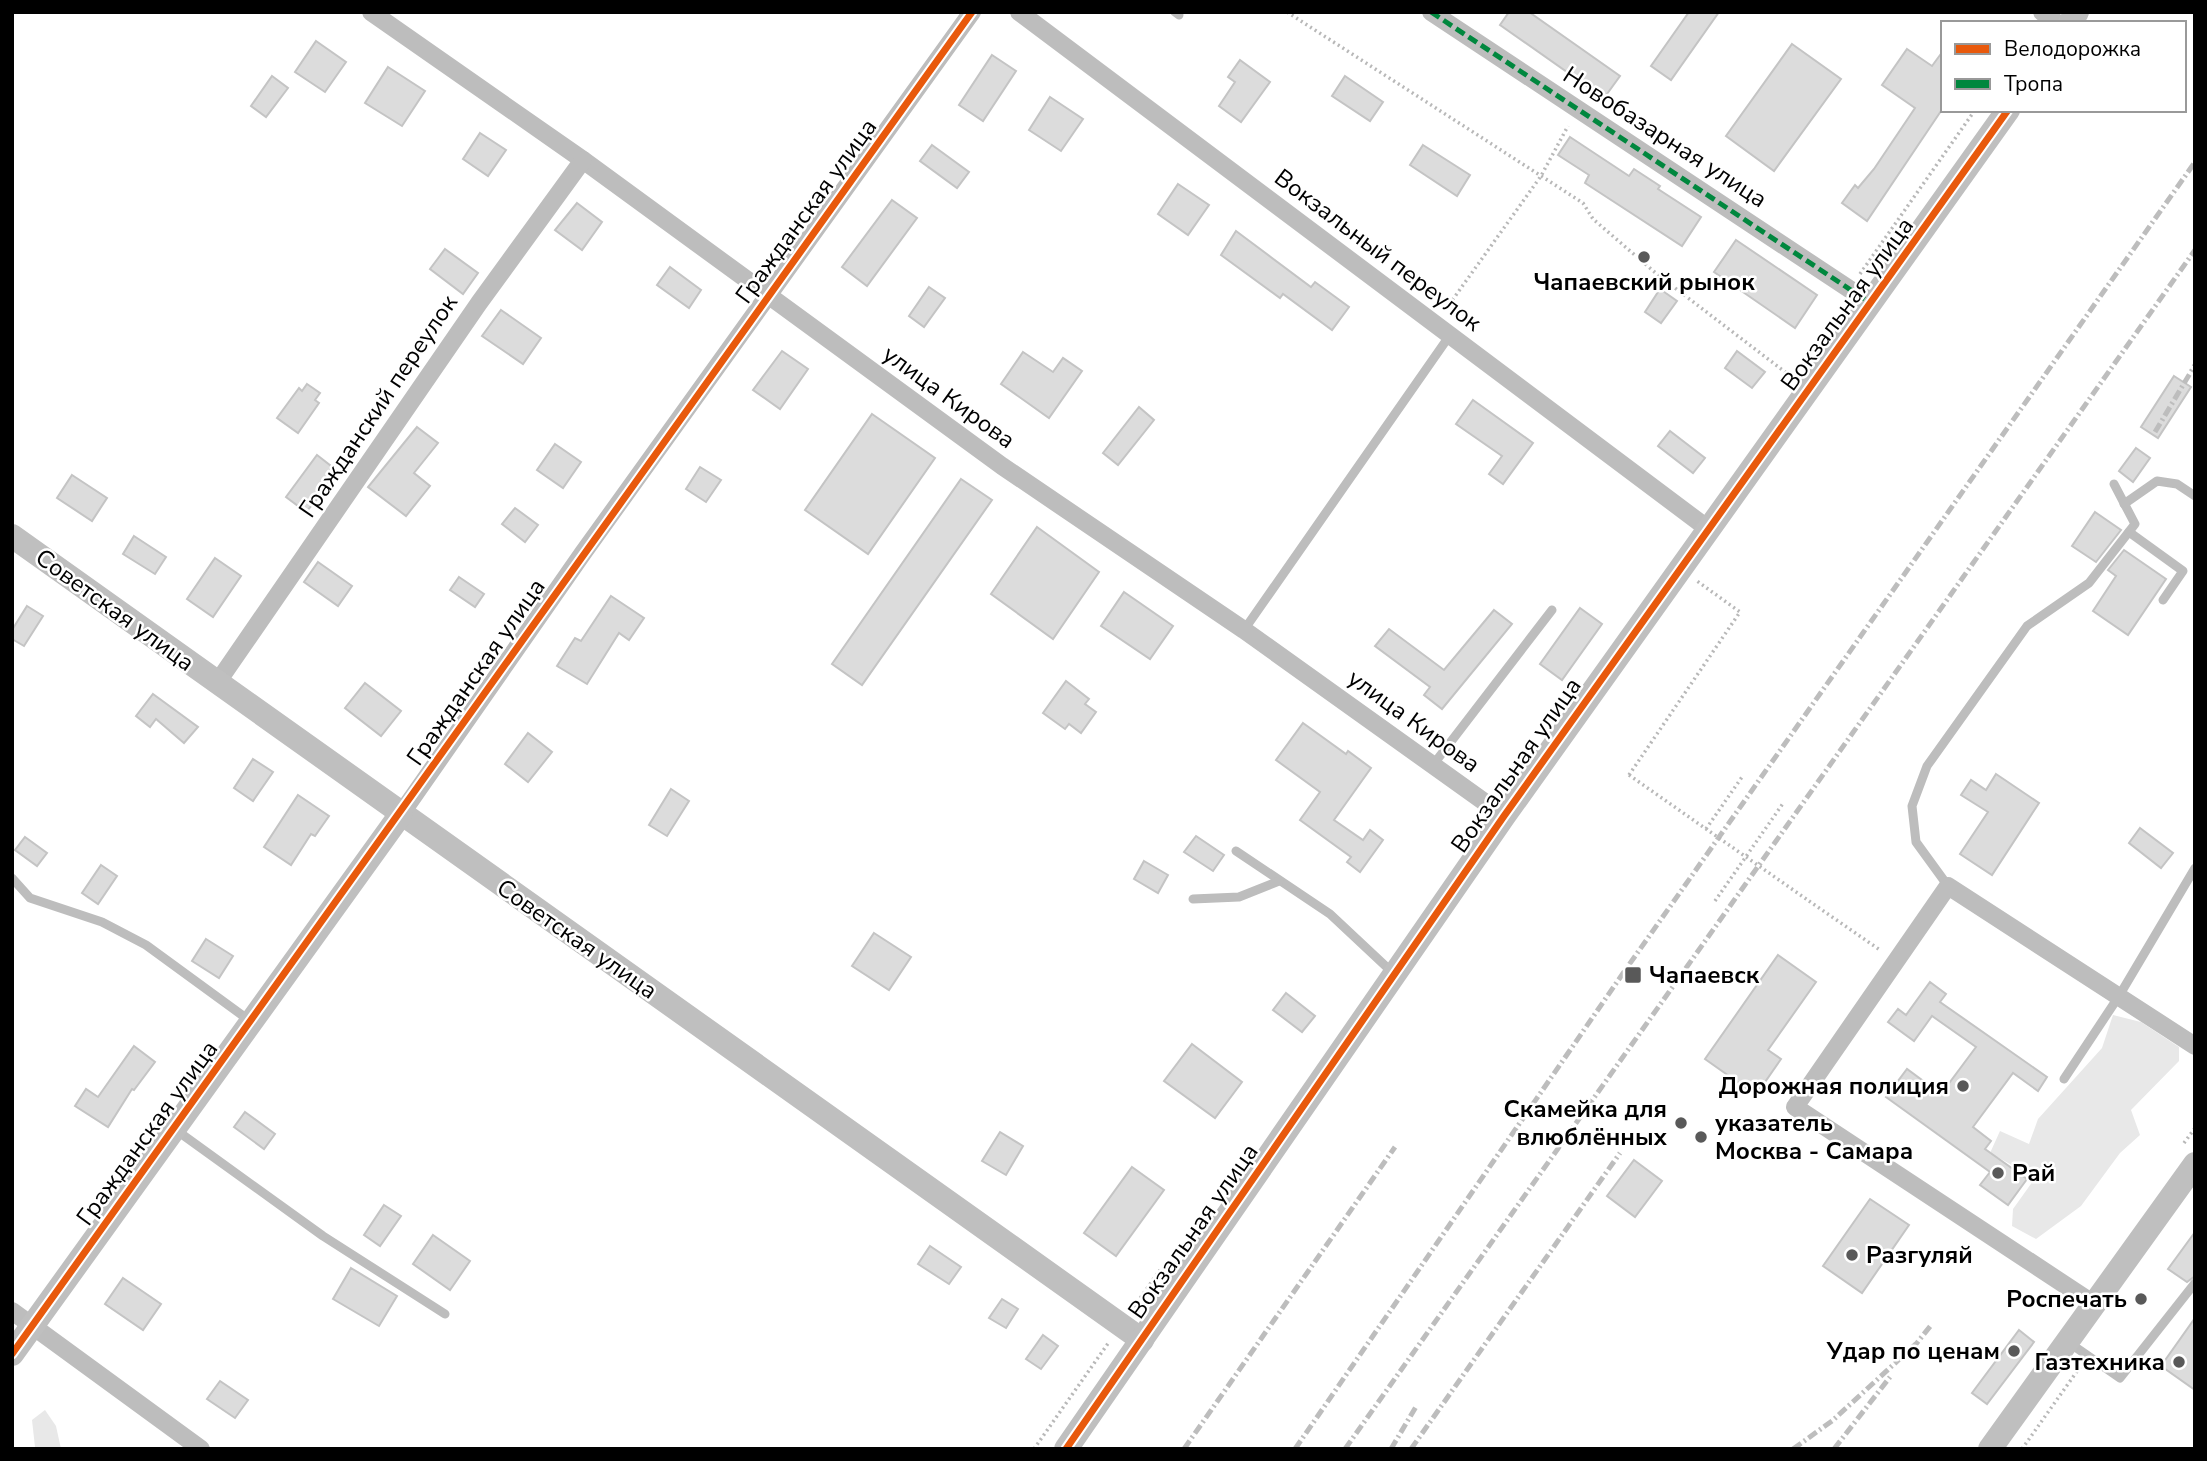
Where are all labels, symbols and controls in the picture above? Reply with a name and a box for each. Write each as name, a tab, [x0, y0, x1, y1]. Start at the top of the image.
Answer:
legend	[1941, 21, 2186, 112]
text: Велодорожка	[2004, 35, 2141, 63]
street label: Новобазарная улица	[1557, 59, 1773, 215]
text: Тропа	[2004, 70, 2063, 98]
street label: Гражданская улица	[728, 112, 884, 310]
street label: Вокзальный переулок	[1268, 161, 1488, 339]
street label: Вокзальная улица	[1773, 211, 1921, 397]
marker: Чапаевский рынок	[1636, 249, 1652, 265]
place label: Чапаевский рынок	[1533, 266, 1755, 298]
street label: Гражданский переулок	[291, 288, 465, 524]
street label: улица Кирова	[876, 338, 1022, 456]
street label: Советская улица	[29, 541, 201, 679]
street label: Гражданская улица	[399, 572, 553, 772]
street label: улица Кирова	[1341, 662, 1487, 780]
street label: Вокзальная улица	[1444, 671, 1588, 859]
street label: Советская улица	[490, 872, 664, 1006]
place label: Чапаевск	[1649, 959, 1760, 991]
marker: Чапаевск	[1623, 965, 1643, 985]
street label: Гражданская улица	[69, 1034, 225, 1232]
place label: Дорожная полиция	[1719, 1070, 1949, 1102]
marker: Дорожная полиция	[1955, 1078, 1971, 1094]
place label: Скамейка для влюблённых	[1504, 1093, 1668, 1153]
place label: указатель Москва - Самара	[1715, 1107, 1913, 1167]
marker: Скамейка для влюблённых	[1673, 1115, 1689, 1131]
marker: указатель Москва - Самара	[1693, 1129, 1709, 1145]
street label: Вокзальная улица	[1121, 1137, 1265, 1325]
place label: Рай	[2012, 1157, 2055, 1189]
marker: Рай	[1990, 1165, 2006, 1181]
place label: Разгуляй	[1866, 1239, 1973, 1271]
marker: Разгуляй	[1844, 1247, 1860, 1263]
place label: Роспечать	[2006, 1283, 2127, 1315]
marker: Роспечать	[2133, 1291, 2149, 1307]
place label: Удар по ценам	[1826, 1335, 2000, 1367]
marker: Удар по ценам	[2006, 1343, 2022, 1359]
place label: Газтехника	[2035, 1346, 2165, 1378]
marker: Газтехника	[2171, 1354, 2187, 1370]

